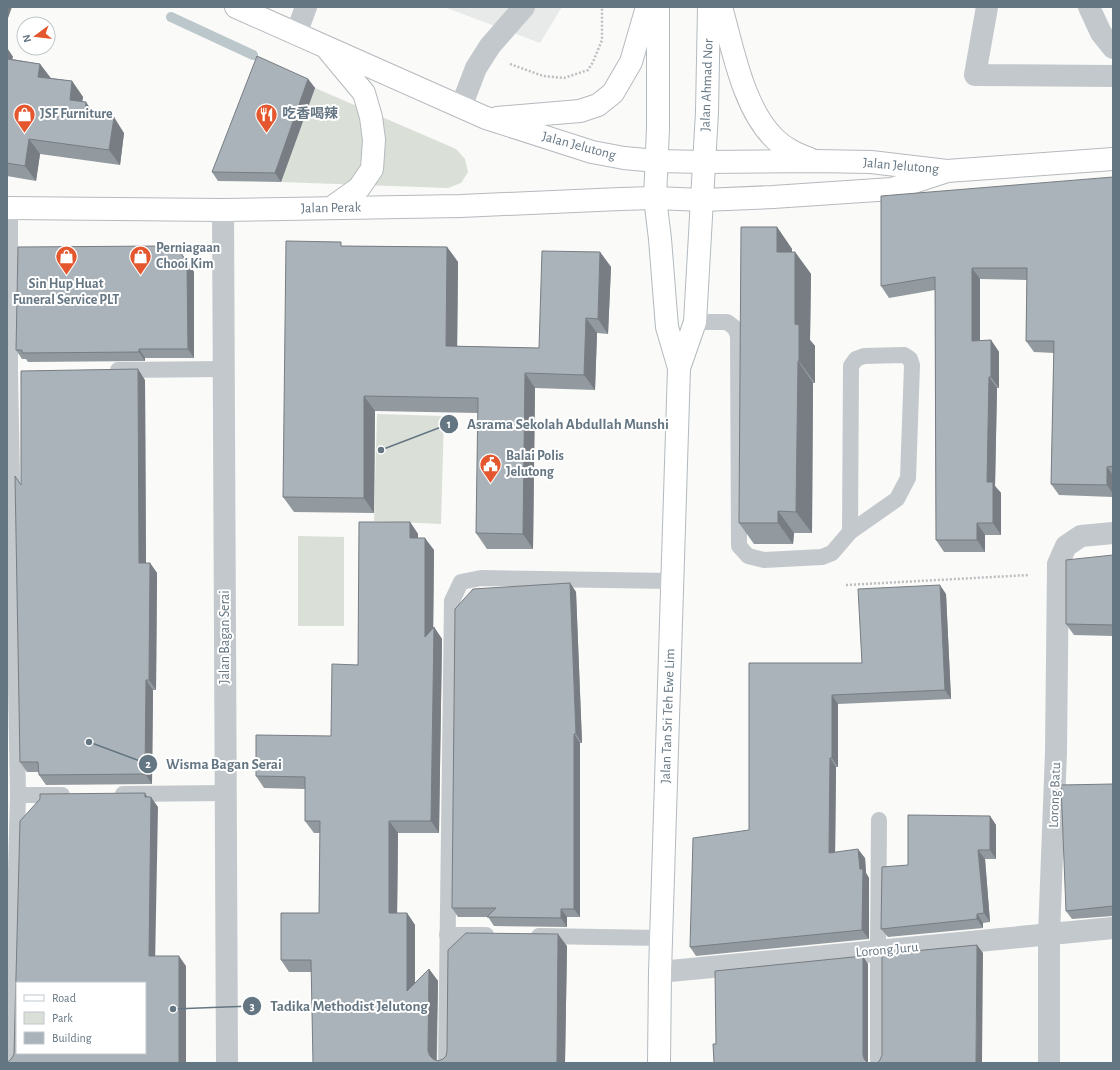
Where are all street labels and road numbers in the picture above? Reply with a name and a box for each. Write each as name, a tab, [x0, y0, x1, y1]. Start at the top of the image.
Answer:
street label: Jalan Ahmad Nor	[698, 38, 716, 132]
street label: Jalan Jelutong	[540, 129, 618, 163]
street label: Jalan Jelutong	[863, 156, 940, 176]
street label: Jalan Perak	[301, 200, 362, 216]
street label: Jalan Bagan Serai	[218, 590, 232, 684]
street label: Jalan Tan Sri Teh Ewe Lim	[659, 648, 677, 784]
street label: Lorong Batu	[1047, 762, 1063, 828]
street label: Lorong Juru	[855, 940, 919, 960]

